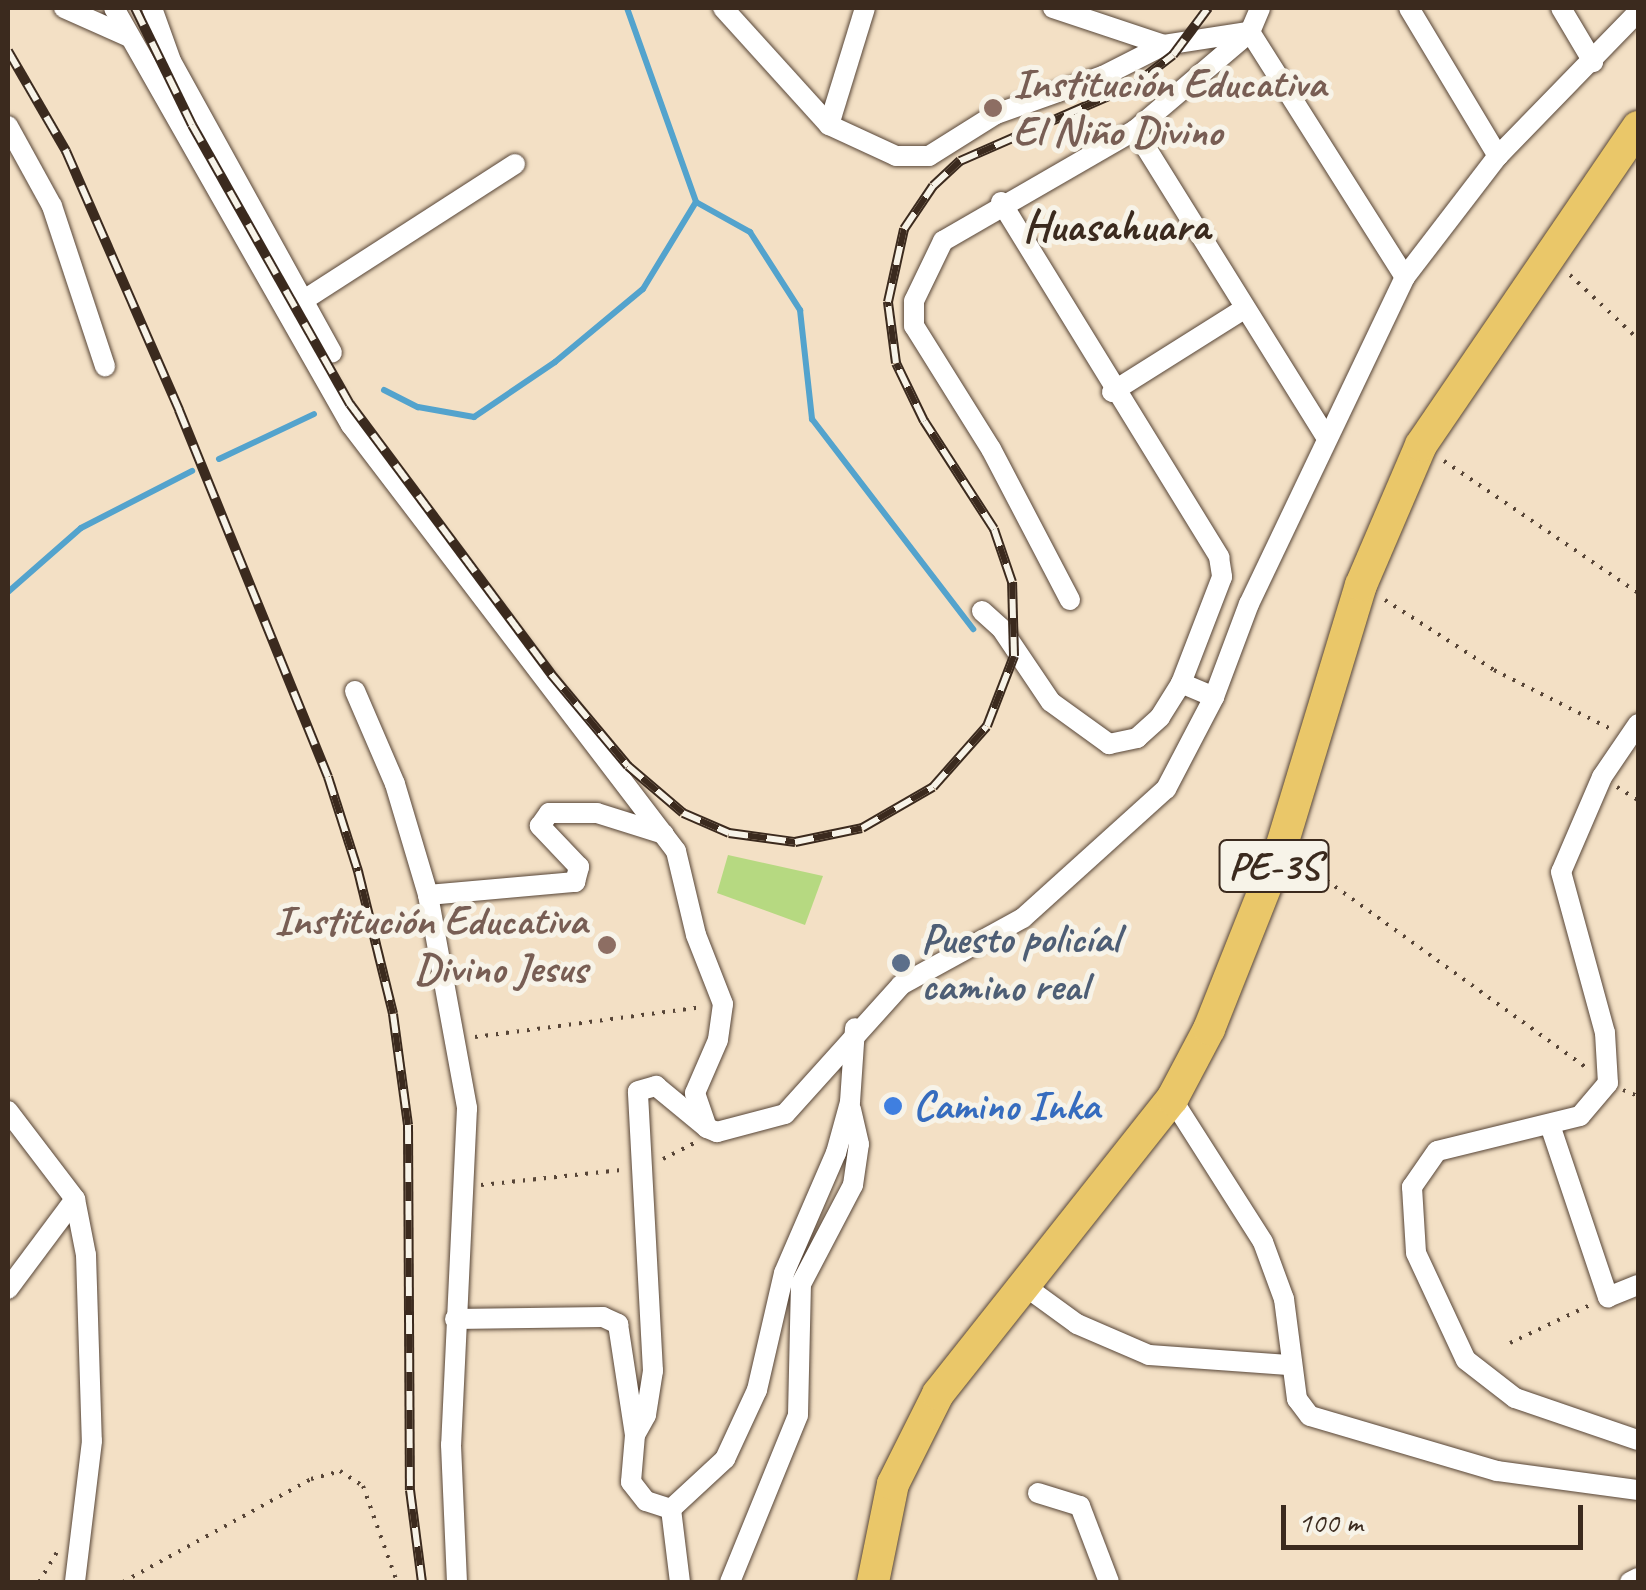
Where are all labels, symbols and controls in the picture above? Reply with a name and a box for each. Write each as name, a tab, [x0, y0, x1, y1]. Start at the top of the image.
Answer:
place label: Institución Educativa El Niño Divino	[1013, 59, 1324, 158]
marker: Institución Educativa El Niño Divino	[982, 97, 1004, 119]
district label: Huasahuara	[1023, 199, 1209, 253]
road number: PE-3S	[1216, 831, 1332, 901]
place label: Institución Educativa Divino Jesus	[276, 896, 587, 994]
place label: Puesto policíal camino real	[921, 914, 1120, 1012]
marker: Institución Educativa Divino Jesus	[596, 934, 618, 956]
marker: Puesto policíal camino real	[890, 952, 912, 974]
place label: Camino Inka	[913, 1081, 1099, 1131]
marker: Camino Inka	[882, 1095, 904, 1117]
scale bar	[1286, 1485, 1588, 1547]
text: 100 m	[1298, 1503, 1363, 1541]

